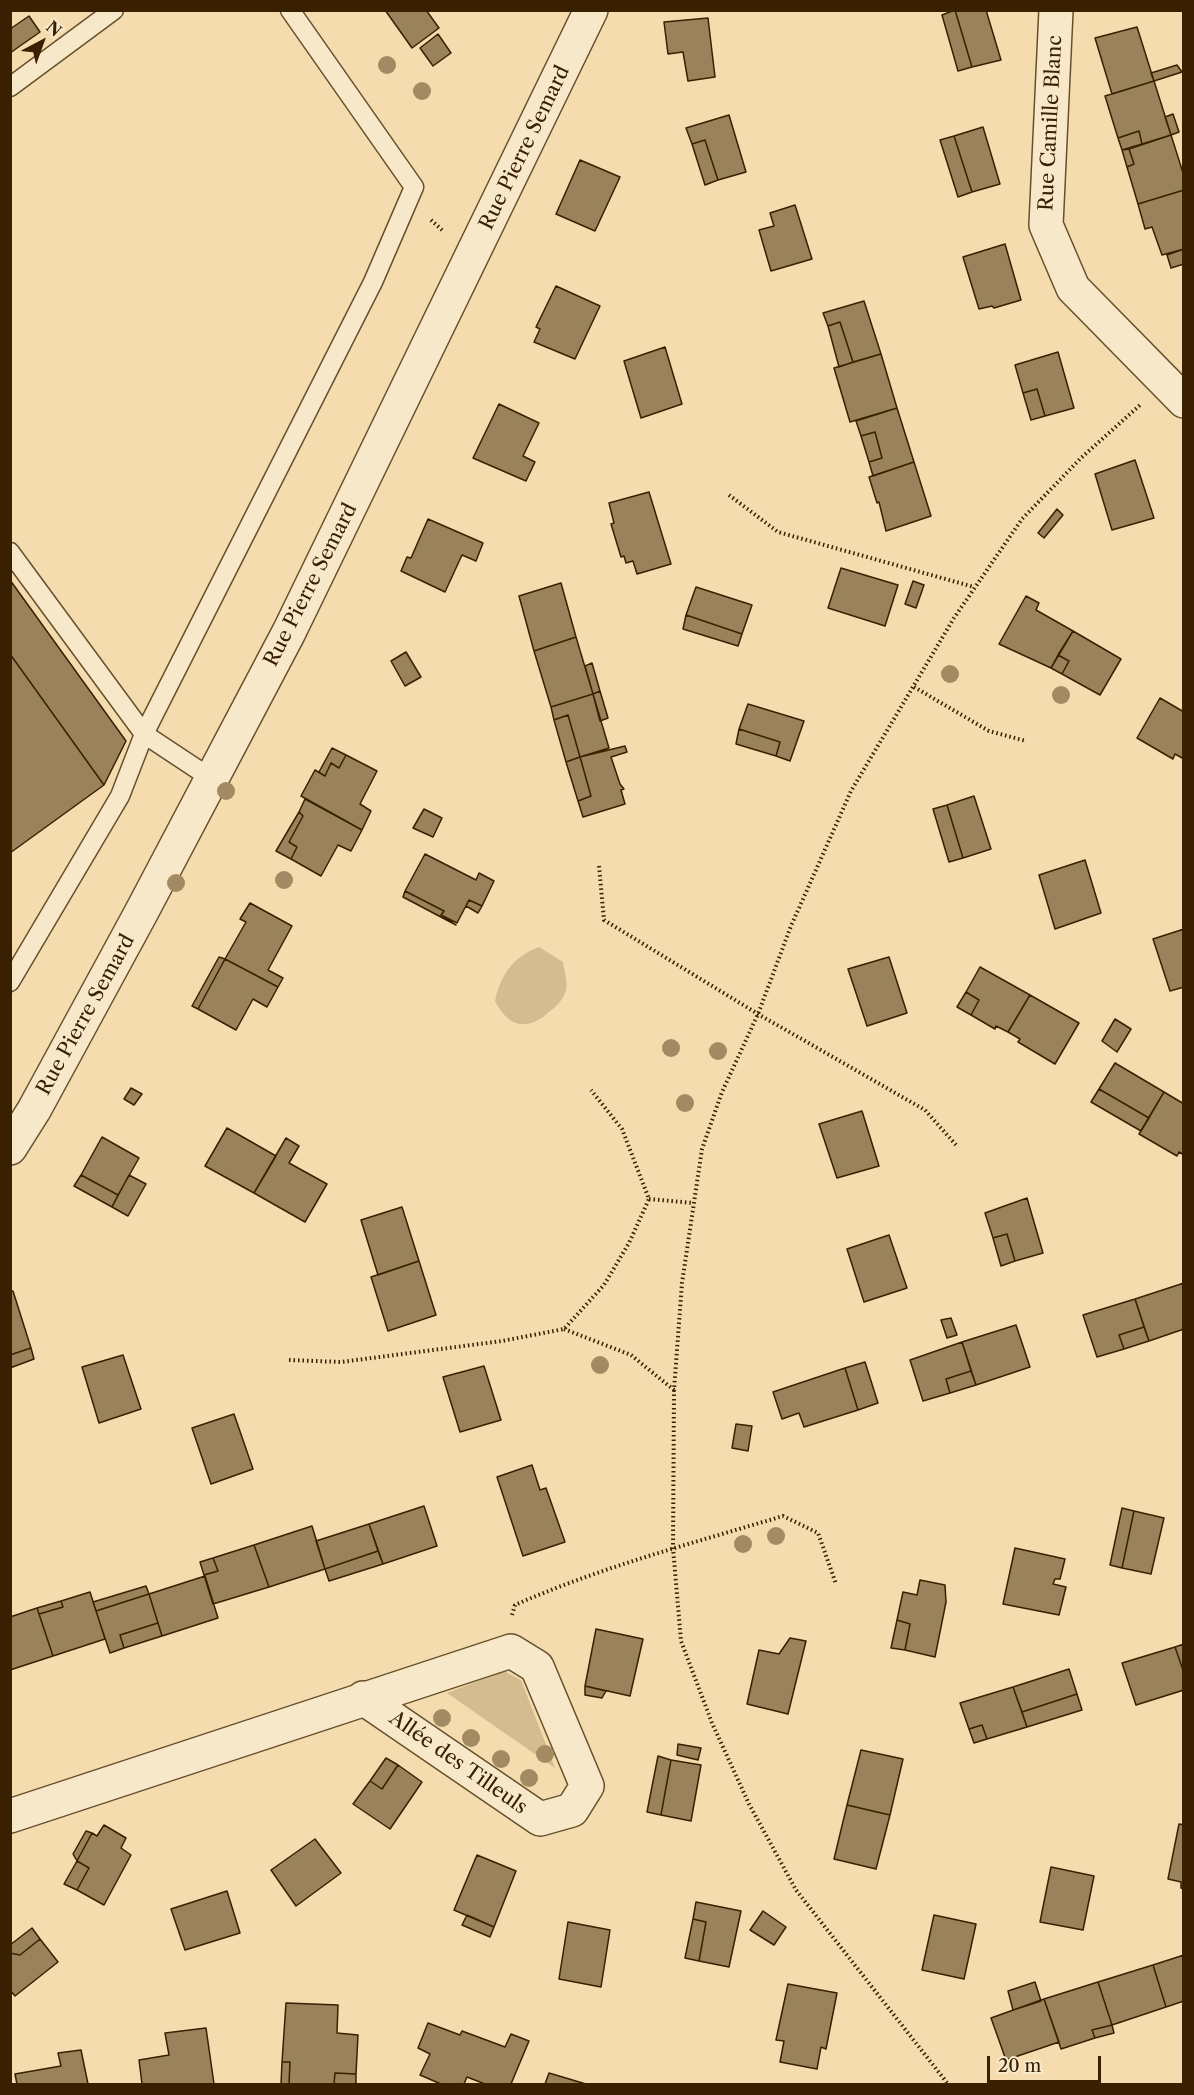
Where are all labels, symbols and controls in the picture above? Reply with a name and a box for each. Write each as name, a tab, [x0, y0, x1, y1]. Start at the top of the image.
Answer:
north arrow	[12, 12, 72, 72]
text: N	[42, 16, 66, 41]
street label: Rue Camille Blanc	[1034, 35, 1068, 211]
street label: Rue Pierre Semard	[475, 62, 575, 234]
street label: Rue Pierre Semard	[260, 499, 362, 671]
street label: Rue Pierre Semard	[32, 931, 140, 1099]
street label: Allée des Tilleuls	[384, 1707, 532, 1819]
scale bar	[990, 2044, 1104, 2082]
text: 20 m	[998, 2055, 1041, 2077]

